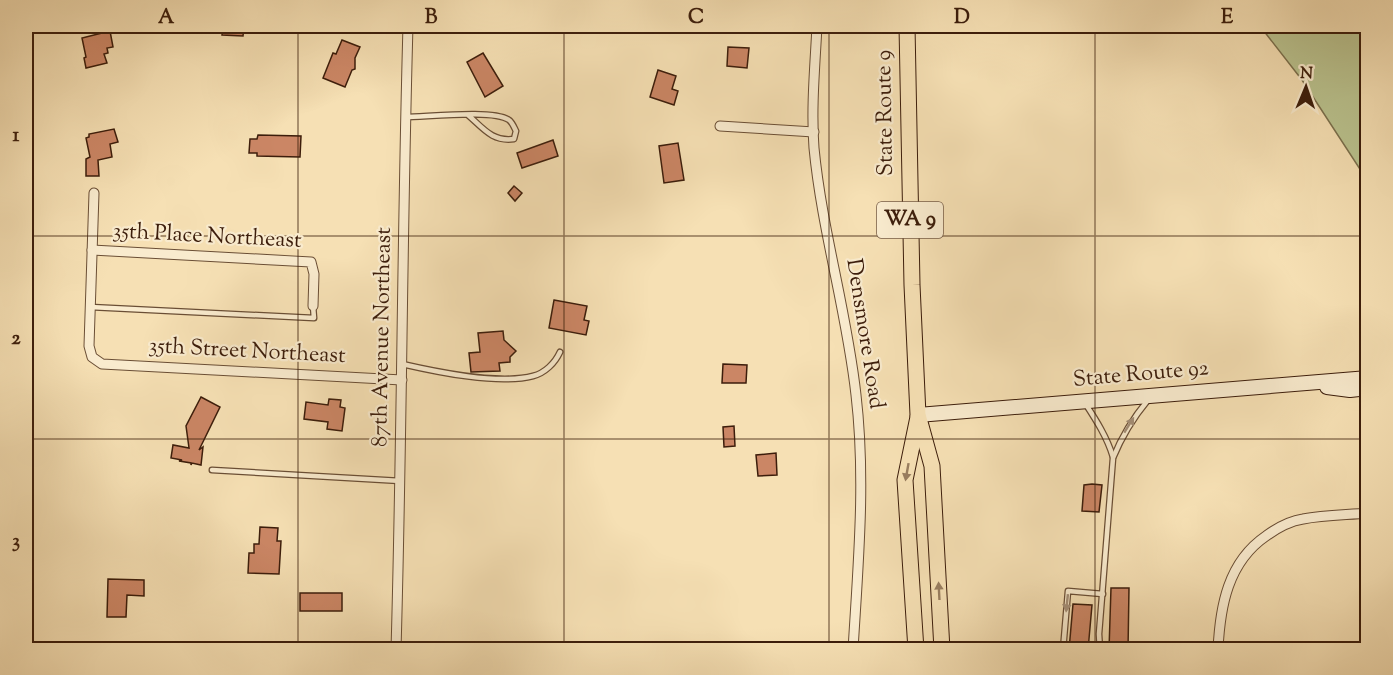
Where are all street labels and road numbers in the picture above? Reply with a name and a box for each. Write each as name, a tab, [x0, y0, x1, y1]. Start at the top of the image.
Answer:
street label: State Route 9	[869, 50, 903, 176]
road number: WA 9	[877, 202, 943, 238]
street label: 35th Place Northeast	[112, 216, 303, 258]
street label: 87th Avenue Northeast	[365, 226, 401, 447]
street label: Densmore Road	[836, 256, 892, 412]
street label: 35th Street Northeast	[148, 331, 347, 373]
street label: State Route 92	[1072, 353, 1210, 397]

